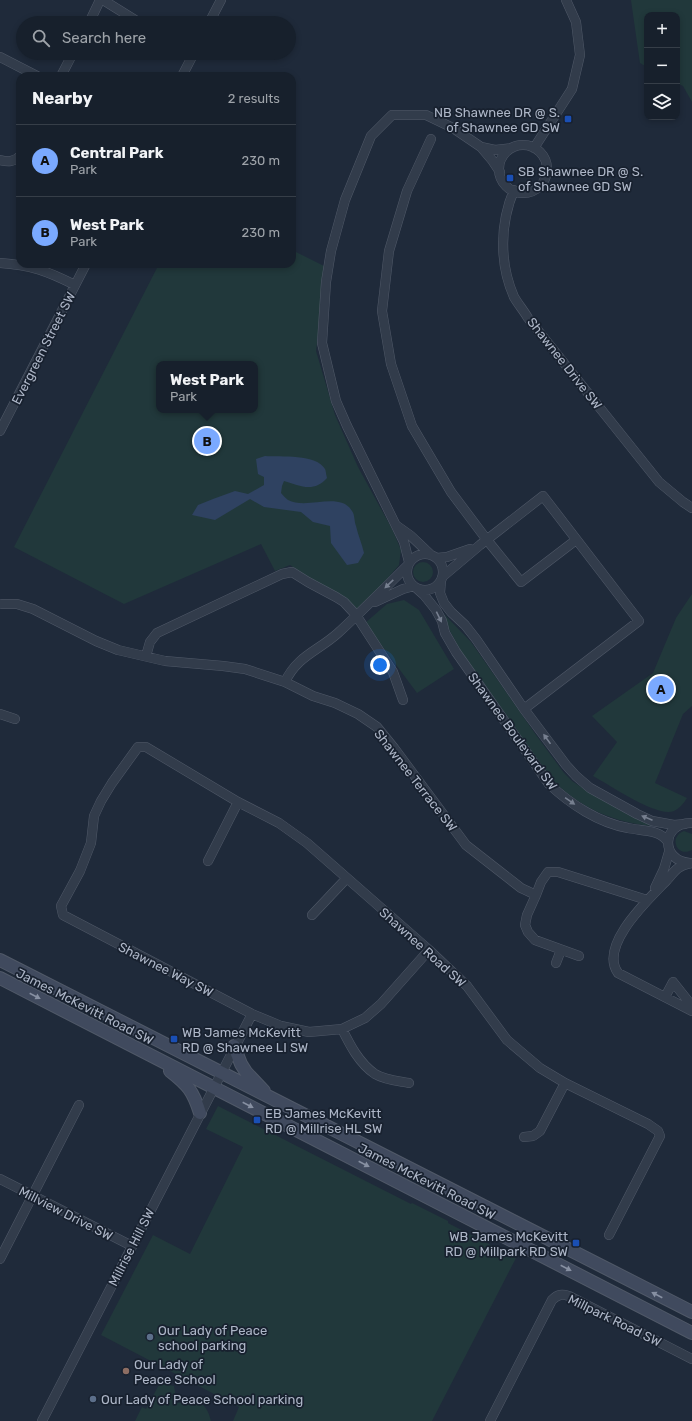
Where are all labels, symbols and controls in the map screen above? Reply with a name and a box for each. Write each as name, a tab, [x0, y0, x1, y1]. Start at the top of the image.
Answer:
map controls	[644, 12, 680, 120]
button: +	[644, 12, 680, 48]
search box	[16, 16, 296, 60]
icon: search	[30, 27, 52, 49]
text: Search here	[62, 29, 146, 47]
button: −	[644, 48, 680, 84]
button: layers	[644, 84, 680, 120]
text: Nearby	[32, 88, 93, 108]
text: 2 results	[228, 91, 280, 106]
place label: NB Shawnee DR @ S. of Shawnee GD SW	[434, 105, 560, 135]
marker: NB Shawnee DR @ S. of Shawnee GD SW	[563, 114, 573, 124]
text: Central Park	[70, 144, 163, 162]
text: A	[40, 153, 50, 168]
text: 230 m	[242, 153, 280, 168]
text: Park	[70, 162, 97, 177]
place label: SB Shawnee DR @ S. of Shawnee GD SW	[518, 164, 643, 194]
marker: SB Shawnee DR @ S. of Shawnee GD SW	[505, 173, 515, 183]
text: West Park	[70, 216, 144, 234]
text: B	[40, 225, 50, 240]
text: 230 m	[242, 225, 280, 240]
text: Park	[70, 234, 97, 249]
street label: Evergreen Street SW	[9, 290, 79, 407]
street label: Shawnee Drive SW	[524, 315, 605, 412]
popup	[156, 361, 258, 413]
text: West Park	[170, 371, 244, 389]
text: Park	[170, 389, 197, 404]
pin: B	[194, 426, 220, 456]
one-way arrow	[384, 579, 393, 588]
one-way arrow	[436, 611, 442, 622]
your location	[370, 655, 390, 675]
street label: Shawnee Boulevard SW	[465, 670, 560, 793]
pin: A	[648, 674, 674, 704]
street label: Shawnee Terrace SW	[371, 726, 460, 834]
one-way arrow	[543, 734, 551, 745]
one-way arrow	[564, 797, 575, 806]
one-way arrow	[641, 815, 653, 822]
street label: Shawnee Road SW	[376, 904, 469, 990]
street label: Shawnee Way SW	[116, 939, 216, 1000]
street label: James McKevitt Road SW	[14, 965, 156, 1048]
one-way arrow	[29, 993, 40, 999]
place label: WB James McKevitt RD @ Shawnee LI SW	[182, 1025, 308, 1055]
marker: WB James McKevitt RD @ Shawnee LI SW	[169, 1034, 179, 1044]
one-way arrow	[242, 1101, 254, 1108]
place label: EB James McKevitt RD @ Millrise HL SW	[265, 1106, 382, 1136]
marker: EB James McKevitt RD @ Millrise HL SW	[252, 1115, 262, 1125]
street label: James McKevitt Road SW	[356, 1140, 498, 1223]
one-way arrow	[358, 1161, 369, 1167]
street label: Millview Drive SW	[16, 1183, 115, 1244]
street label: Millrise Hill SW	[105, 1206, 157, 1289]
place label: WB James McKevitt RD @ Millpark RD SW	[445, 1229, 568, 1259]
marker: WB James McKevitt RD @ Millpark RD SW	[571, 1238, 581, 1248]
one-way arrow	[561, 1265, 572, 1272]
street label: Millpark Road SW	[566, 1291, 664, 1349]
one-way arrow	[651, 1292, 663, 1298]
place label: Our Lady of Peace school parking	[158, 1323, 267, 1354]
marker: Our Lady of Peace school parking	[145, 1332, 155, 1342]
place label: Our Lady of Peace School	[134, 1357, 216, 1387]
marker: Our Lady of Peace School	[121, 1366, 131, 1376]
place label: Our Lady of Peace School parking	[101, 1392, 303, 1408]
marker: Our Lady of Peace School parking	[88, 1394, 98, 1404]

